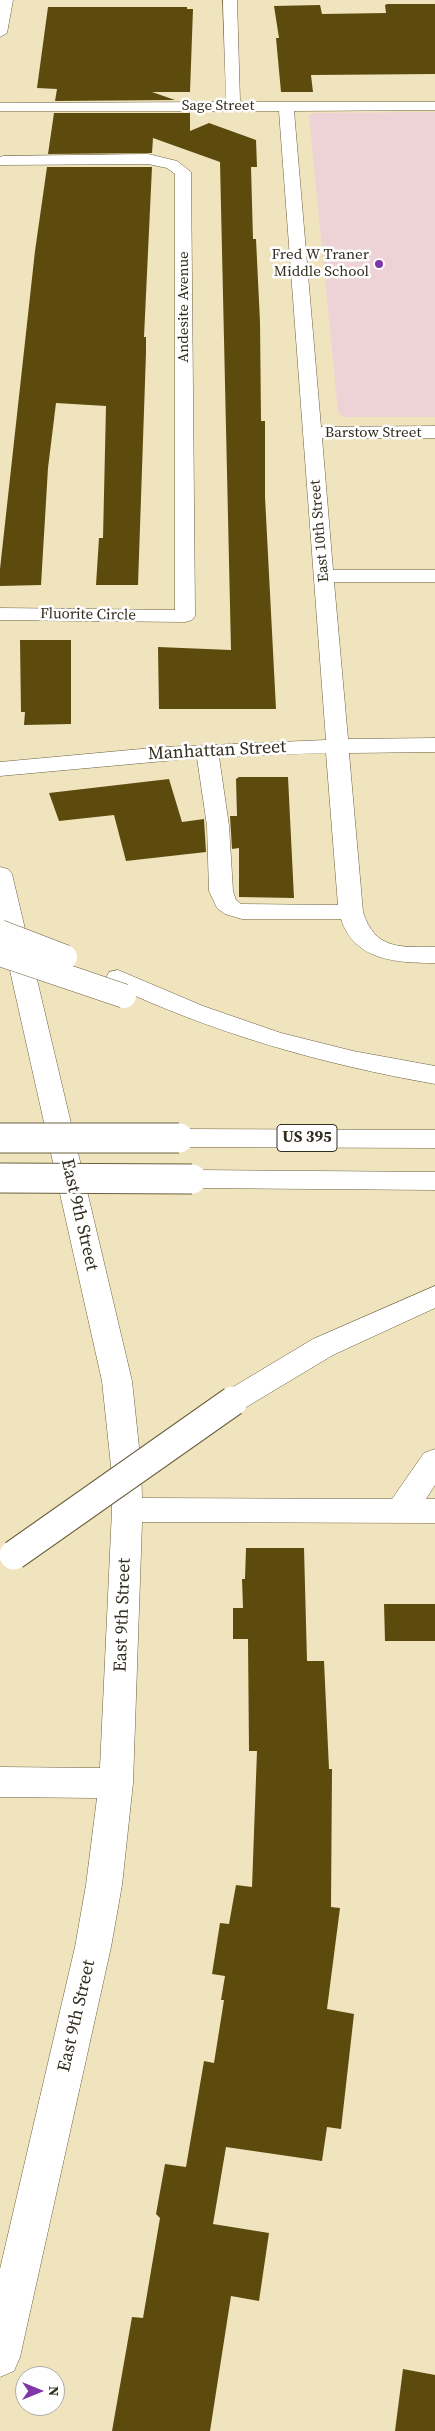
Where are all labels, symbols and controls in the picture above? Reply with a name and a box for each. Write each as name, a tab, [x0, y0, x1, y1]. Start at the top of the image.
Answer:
street label: Sage Street	[182, 97, 254, 115]
place label: Fred W Traner Middle School	[271, 246, 369, 281]
street label: Andesite Avenue	[175, 251, 193, 363]
marker: Fred W Traner Middle School	[373, 258, 385, 270]
street label: Barstow Street	[325, 424, 421, 442]
street label: East 10th Street	[307, 479, 333, 583]
street label: Fluorite Circle	[40, 605, 136, 625]
street label: Manhattan Street	[147, 737, 287, 765]
road number: US 395	[277, 1124, 337, 1152]
street label: East 9th Street	[56, 1157, 102, 1273]
street label: East 9th Street	[110, 1558, 136, 1672]
street label: East 9th Street	[54, 1958, 100, 2074]
north arrow	[15, 2366, 65, 2416]
text: N	[44, 2386, 64, 2396]

